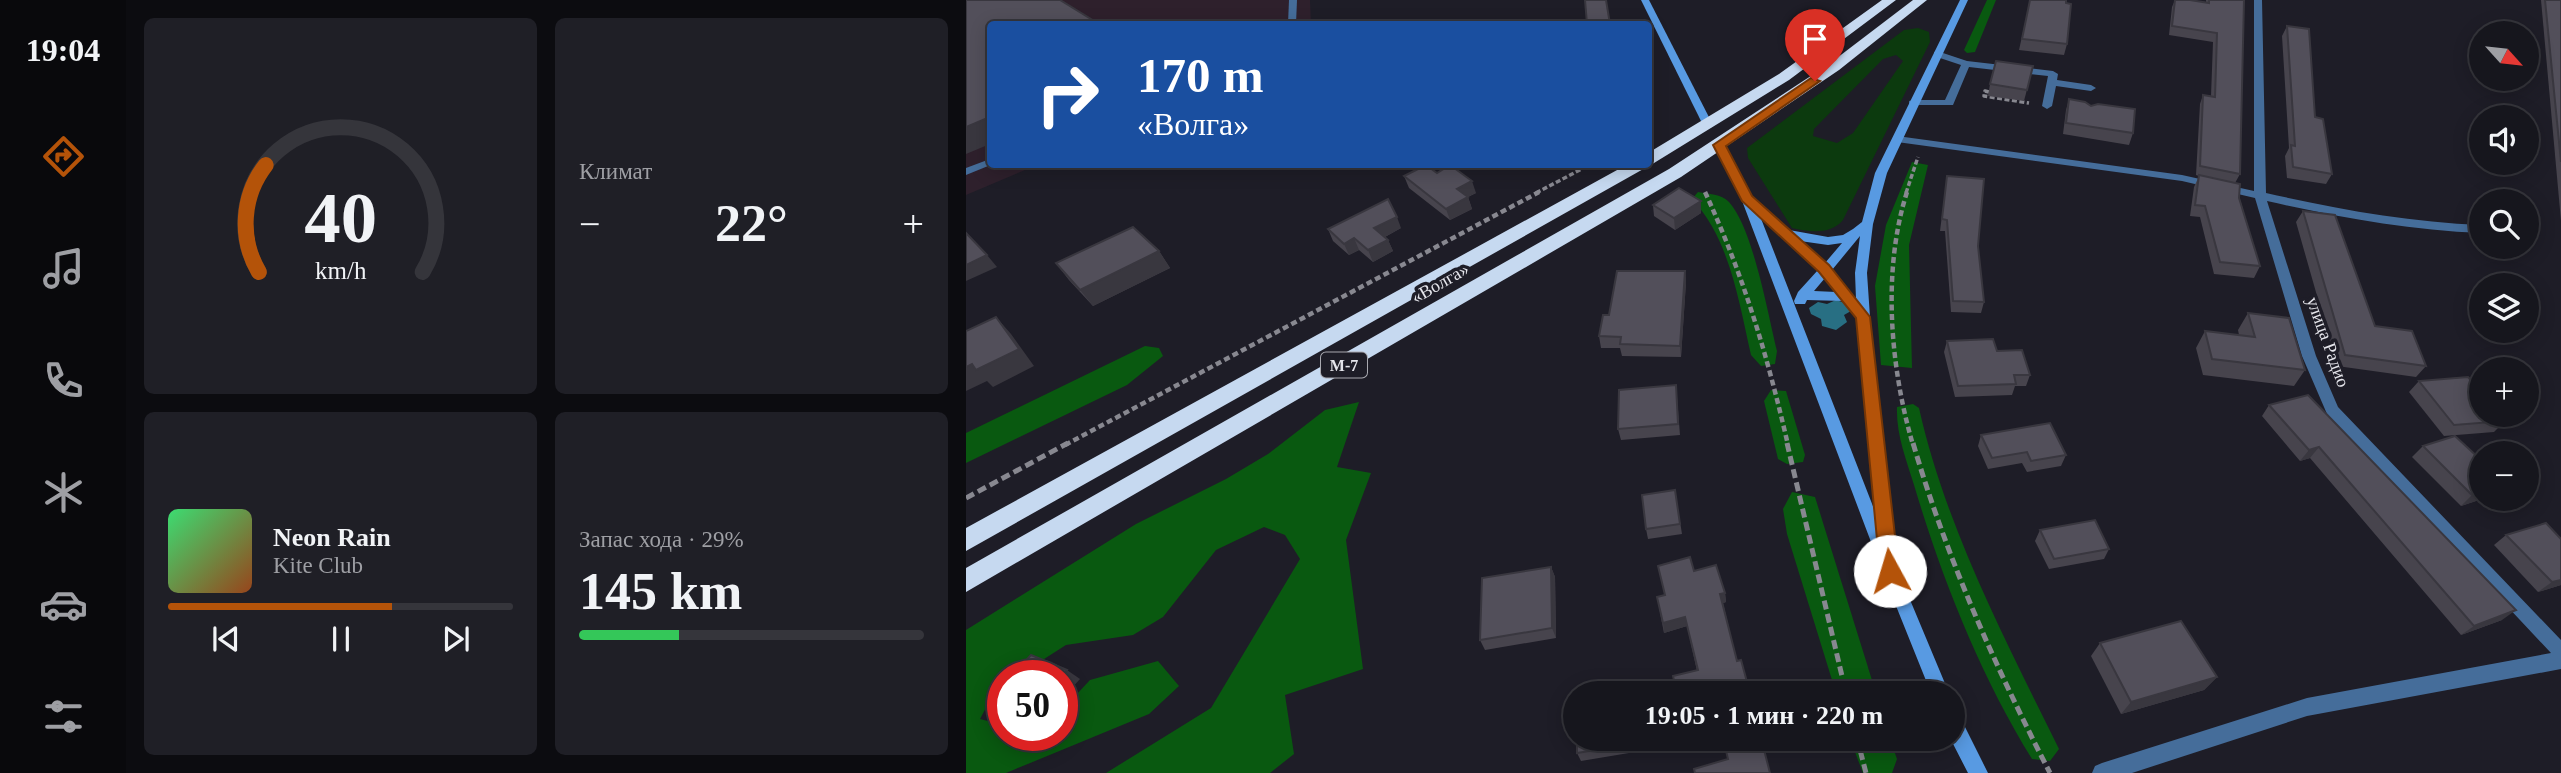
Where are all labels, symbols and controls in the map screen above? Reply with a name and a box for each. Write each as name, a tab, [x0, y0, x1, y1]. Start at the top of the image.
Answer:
pin	[1785, 9, 1845, 81]
icon: arrive	[1796, 20, 1834, 58]
north arrow	[2469, 21, 2539, 91]
map controls	[2469, 21, 2539, 511]
text: 19:04	[26, 32, 100, 68]
text: 170 m	[1137, 48, 1264, 103]
icon: right	[1022, 49, 1113, 140]
button: sound	[2469, 105, 2539, 175]
text: «Волга»	[1137, 106, 1249, 142]
icon: directions	[39, 132, 88, 181]
text: Климат	[579, 159, 652, 184]
text: 40	[304, 177, 377, 258]
button: search	[2469, 189, 2539, 259]
text: 22°	[715, 195, 788, 252]
text: −	[579, 203, 600, 245]
text: +	[903, 203, 924, 245]
icon: music	[39, 244, 88, 293]
text: km/h	[315, 257, 367, 284]
street label: «Волга»	[1408, 259, 1472, 307]
button: layers	[2469, 273, 2539, 343]
street label: улица Радио	[2302, 294, 2354, 390]
road number: М-7	[1321, 352, 1367, 378]
icon: phone	[39, 356, 88, 405]
button: +	[2469, 357, 2539, 427]
button: −	[2469, 441, 2539, 511]
icon: climate	[39, 468, 88, 517]
text: Neon Rain	[273, 523, 391, 552]
text: Запас хода · 29%	[579, 527, 744, 552]
position arrow	[1853, 534, 1927, 608]
text: Kite Club	[273, 553, 363, 578]
text: 145 km	[579, 563, 742, 620]
icon: car	[39, 580, 88, 629]
icon: previous	[207, 620, 245, 658]
icon: pause	[322, 620, 360, 658]
icon: next	[437, 620, 475, 658]
speed limit sign: 50	[987, 660, 1078, 751]
icon: filters	[39, 692, 88, 741]
text: 19:05 · 1 мин · 220 m	[1645, 701, 1883, 730]

